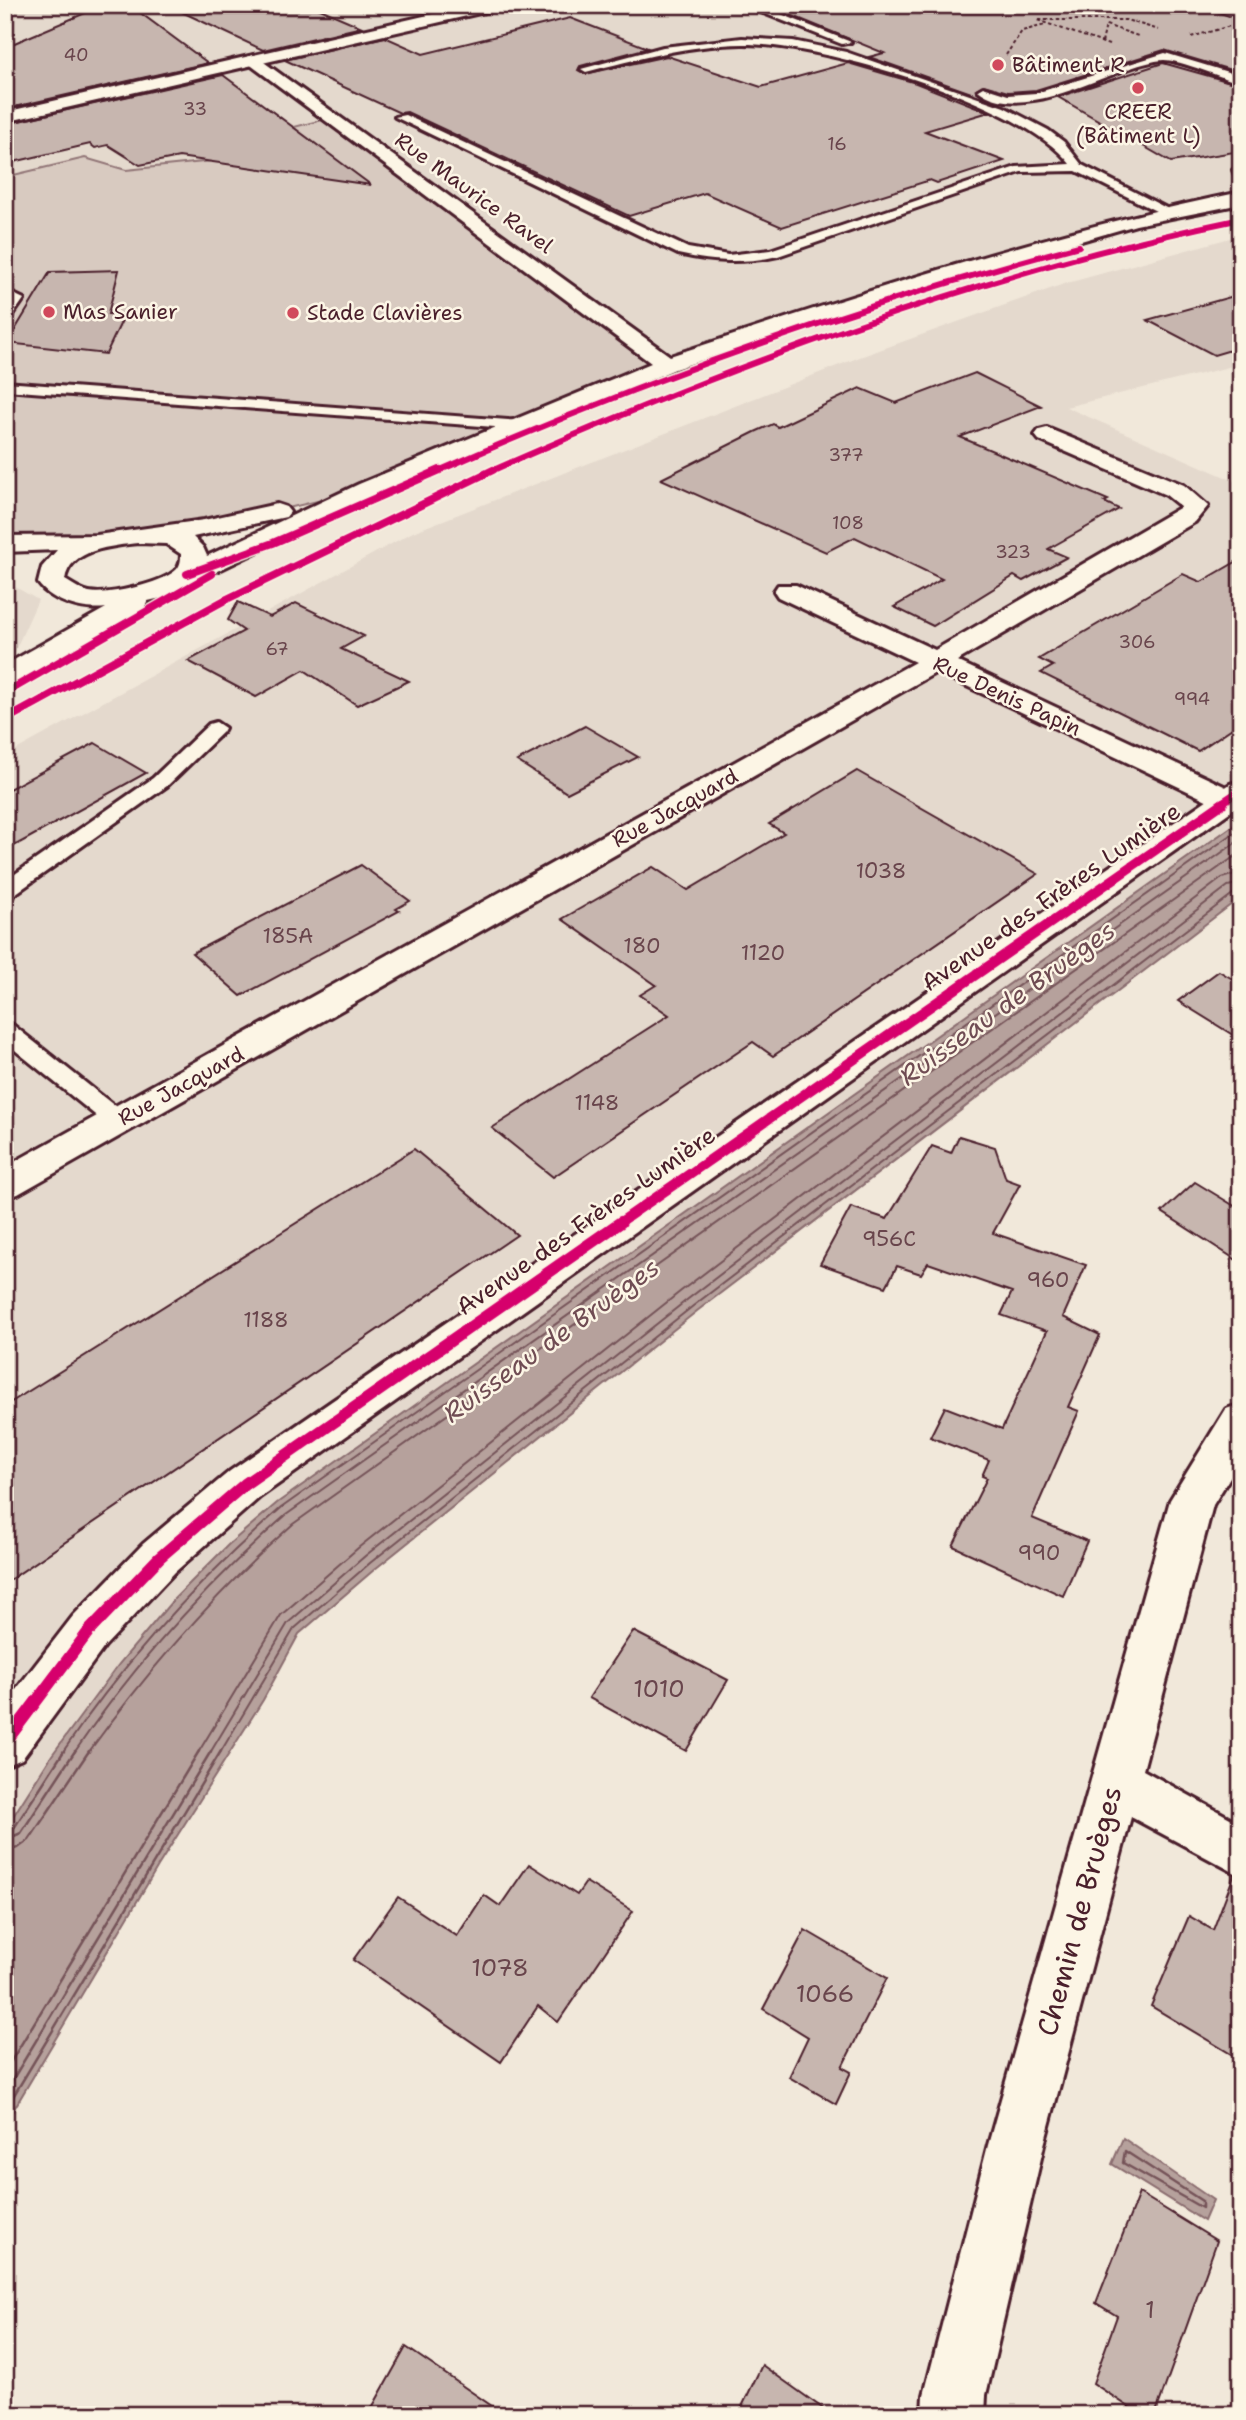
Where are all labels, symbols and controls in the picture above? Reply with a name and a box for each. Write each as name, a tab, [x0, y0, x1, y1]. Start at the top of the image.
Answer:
house number: 40	[63, 43, 89, 67]
place label: Bâtiment R	[1012, 51, 1125, 79]
marker: Bâtiment R	[990, 57, 1006, 73]
marker: CREER (Bâtiment L)	[1130, 80, 1146, 96]
house number: 33	[183, 97, 207, 121]
place label: CREER (Bâtiment L)	[1075, 98, 1201, 150]
street label: Rue Maurice Ravel	[389, 126, 559, 260]
house number: 16	[827, 132, 847, 156]
place label: Mas Sanier	[63, 298, 178, 326]
place label: Stade Clavières	[307, 299, 463, 327]
marker: Mas Sanier	[41, 304, 57, 320]
marker: Stade Clavières	[285, 305, 301, 321]
house number: 377	[828, 443, 864, 467]
house number: 108	[832, 511, 864, 535]
house number: 323	[995, 540, 1031, 564]
house number: 306	[1118, 630, 1156, 654]
house number: 67	[265, 637, 289, 661]
street label: Rue Denis Papin	[928, 649, 1086, 743]
house number: 994	[1174, 687, 1210, 711]
street label: Rue Jacquard	[607, 762, 743, 854]
street label: Avenue des Frères Lumière	[915, 795, 1187, 999]
house number: 1038	[856, 857, 906, 885]
water label: Ruisseau de Bruèges	[892, 912, 1122, 1093]
house number: 185A	[263, 922, 313, 950]
house number: 180	[623, 932, 661, 960]
house number: 1120	[741, 939, 785, 967]
street label: Rue Jacquard	[113, 1040, 249, 1132]
house number: 1148	[575, 1089, 619, 1117]
street label: Avenue des Frères Lumière	[450, 1119, 722, 1323]
house number: 956C	[862, 1225, 916, 1253]
water label: Ruisseau de Bruèges	[436, 1249, 666, 1430]
house number: 960	[1026, 1266, 1070, 1294]
house number: 1188	[243, 1306, 289, 1334]
house number: 990	[1018, 1539, 1060, 1567]
house number: 1010	[633, 1673, 685, 1705]
street label: Chemin de Bruèges	[1027, 1782, 1131, 2040]
house number: 1078	[471, 1952, 529, 1984]
house number: 1066	[796, 1978, 854, 2010]
house number: 1	[1145, 2294, 1155, 2326]

